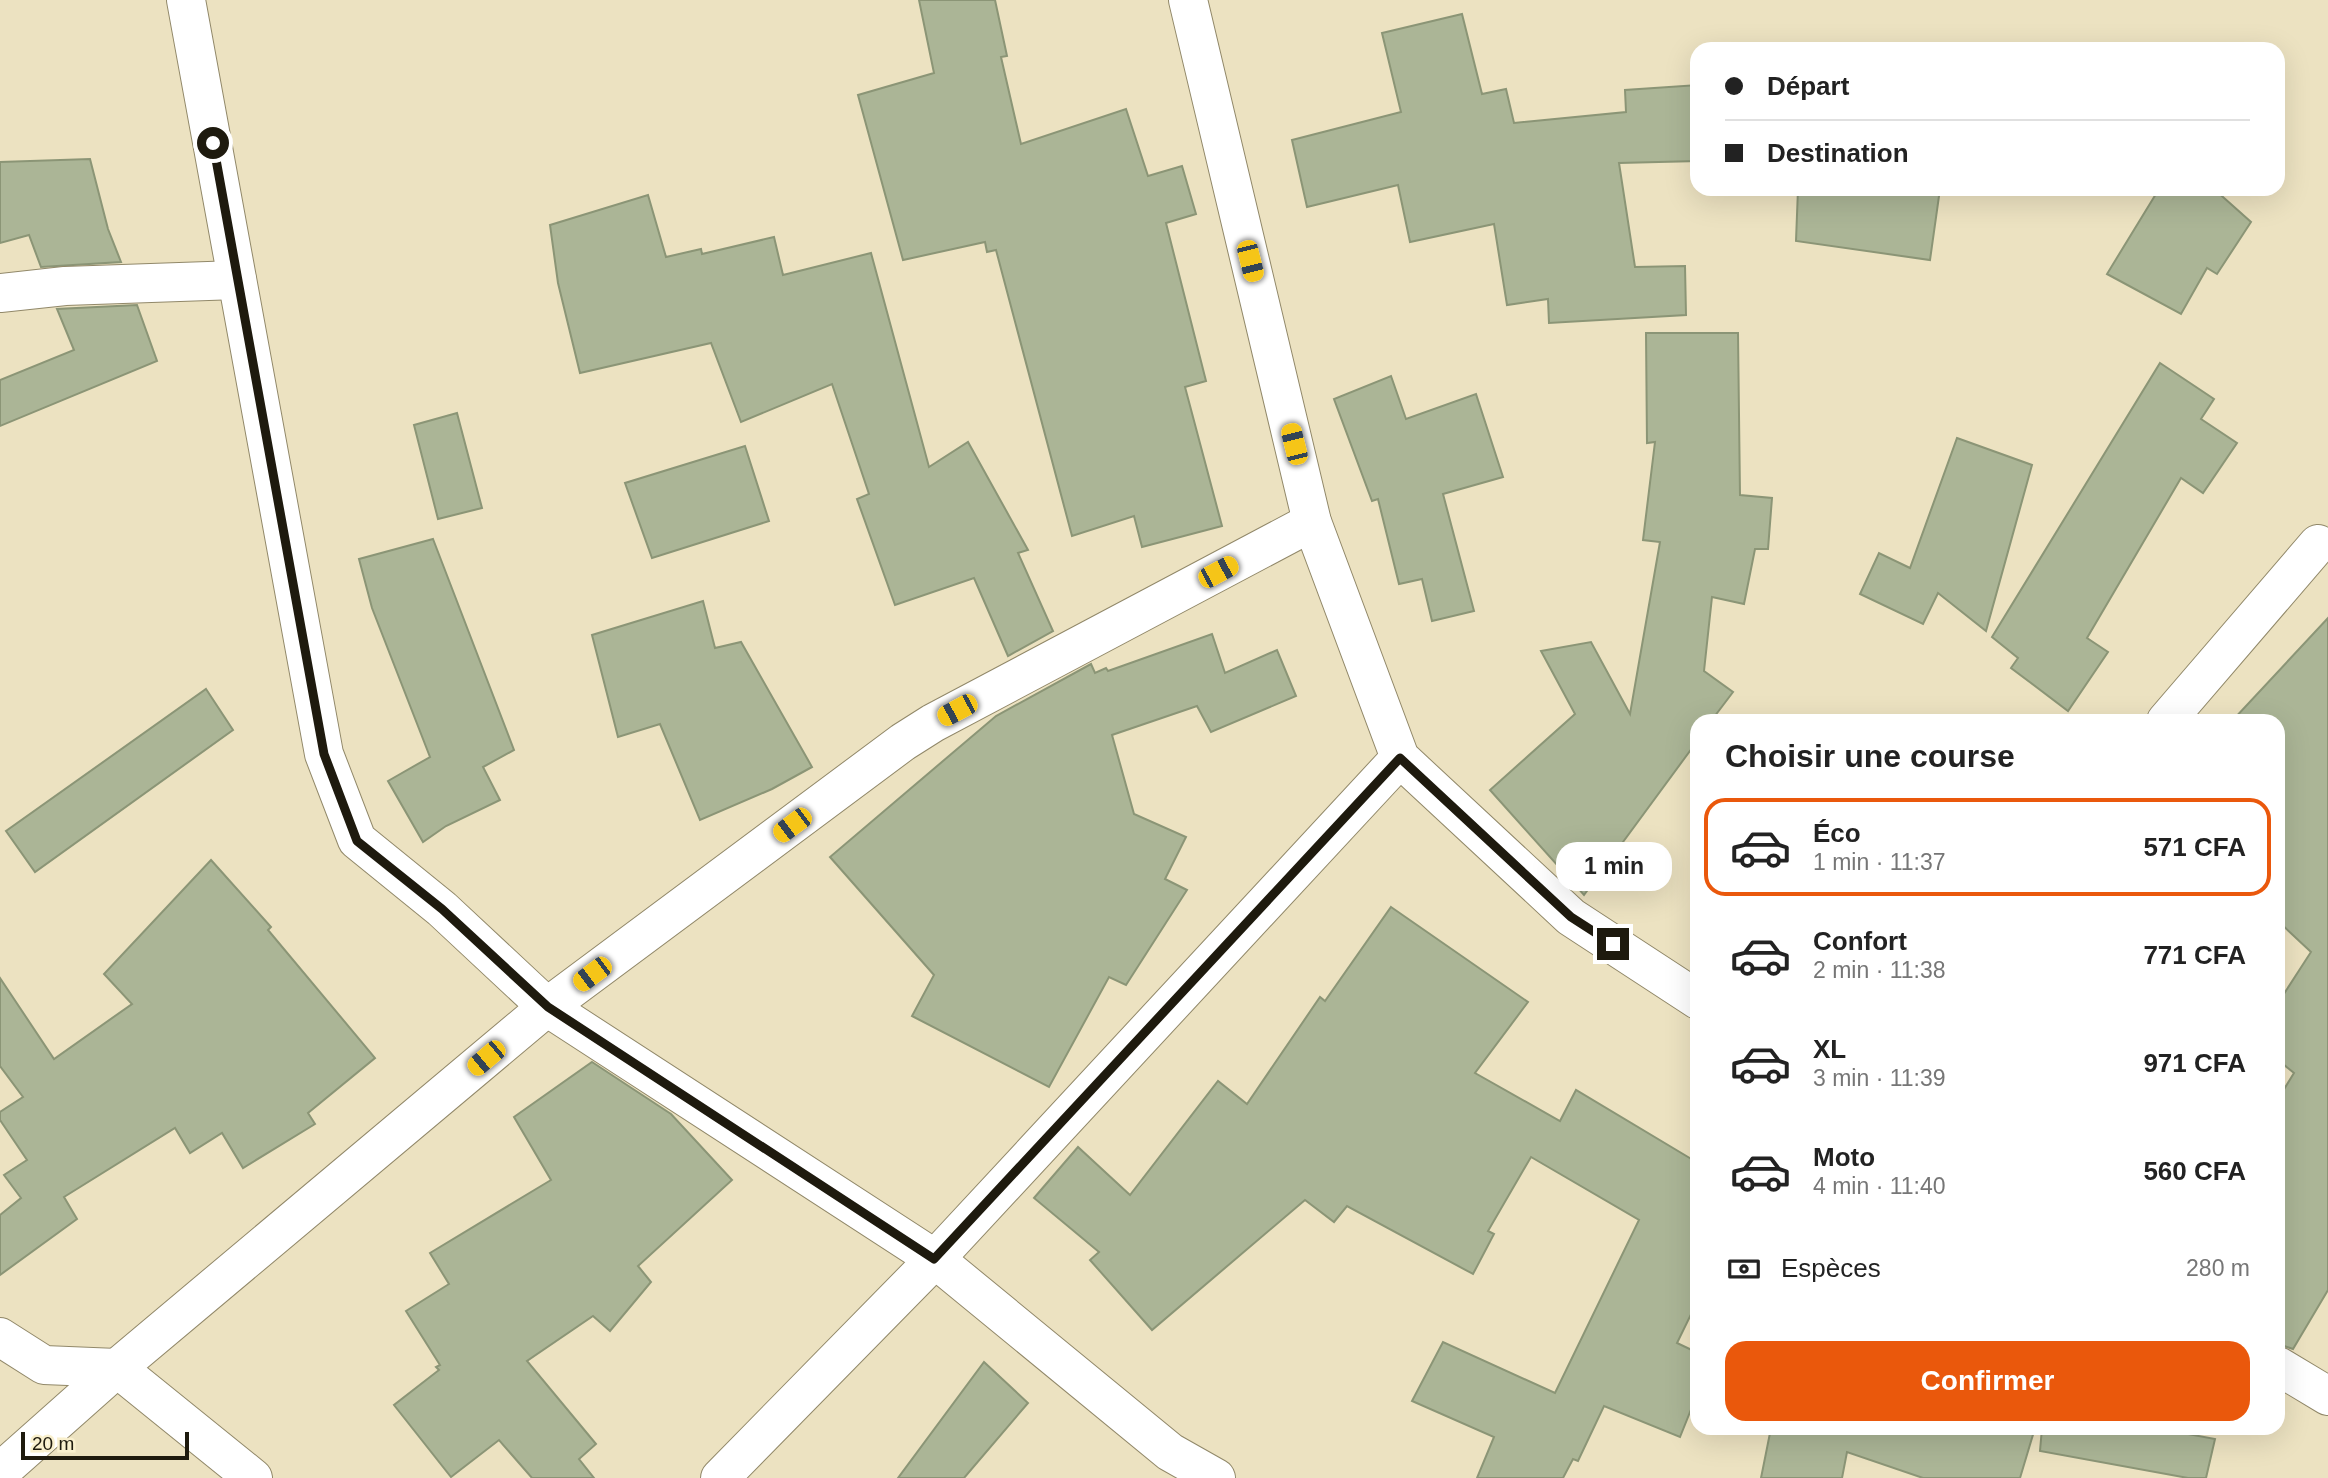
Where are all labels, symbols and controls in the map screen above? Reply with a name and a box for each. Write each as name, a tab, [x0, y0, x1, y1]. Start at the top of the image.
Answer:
text: Départ	[1767, 71, 1849, 101]
route start	[197, 127, 229, 159]
text: Destination	[1767, 138, 1909, 168]
car	[1235, 238, 1266, 284]
car	[1279, 421, 1310, 467]
car	[1195, 553, 1242, 591]
car	[934, 691, 981, 729]
text: Choisir une course	[1725, 738, 2015, 774]
car	[769, 804, 816, 846]
icon: car	[1729, 816, 1792, 879]
text: Éco	[1813, 818, 1861, 848]
text: 571 CFA	[2143, 832, 2246, 862]
callout: 1 min	[1555, 842, 1671, 892]
text: 1 min · 11:37	[1813, 849, 1946, 875]
text: 1 min	[1584, 853, 1644, 879]
icon: car	[1729, 924, 1792, 987]
text: Confort	[1813, 926, 1907, 956]
route end	[1597, 928, 1629, 960]
text: 771 CFA	[2143, 940, 2246, 970]
car	[569, 953, 616, 995]
text: 2 min · 11:38	[1813, 957, 1946, 983]
icon: car	[1729, 1032, 1792, 1095]
text: XL	[1813, 1034, 1846, 1064]
car	[464, 1036, 509, 1080]
text: 971 CFA	[2143, 1048, 2246, 1078]
text: 3 min · 11:39	[1813, 1065, 1946, 1091]
icon: car	[1729, 1140, 1792, 1203]
text: Moto	[1813, 1142, 1875, 1172]
text: 560 CFA	[2143, 1156, 2246, 1186]
text: 4 min · 11:40	[1813, 1173, 1946, 1199]
icon: cash	[1725, 1250, 1763, 1288]
text: Espèces	[1781, 1253, 1881, 1283]
text: 280 m	[2186, 1255, 2250, 1281]
button: Confirmer	[1725, 1341, 2250, 1421]
scale bar	[21, 1429, 189, 1461]
text: 20 m	[32, 1433, 74, 1454]

